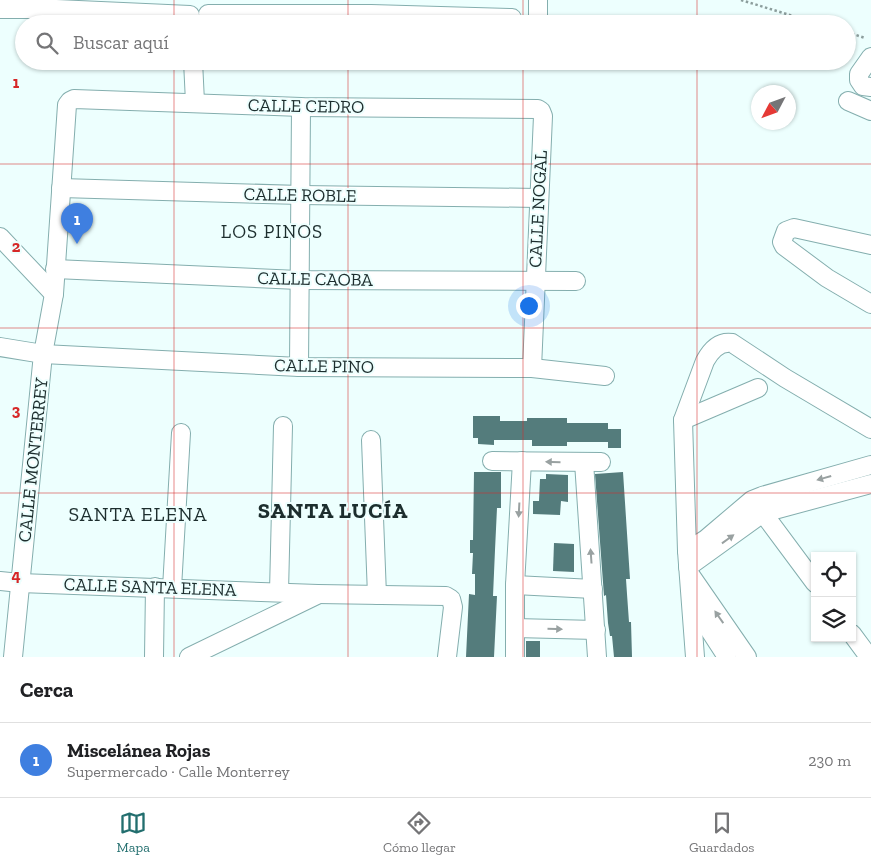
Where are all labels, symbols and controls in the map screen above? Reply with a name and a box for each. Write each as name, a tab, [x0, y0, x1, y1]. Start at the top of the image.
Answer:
search box	[15, 15, 856, 70]
icon: search	[33, 29, 61, 57]
text: Buscar aquí	[73, 31, 169, 54]
text: 1	[13, 73, 20, 92]
north arrow	[751, 85, 796, 130]
street label: CALLE CEDRO	[248, 94, 364, 118]
street label: CALLE NOGAL	[524, 150, 552, 268]
street label: CALLE ROBLE	[243, 183, 357, 207]
pin: 1	[61, 203, 93, 244]
district label: LOS PINOS	[221, 220, 323, 243]
text: 2	[12, 237, 21, 256]
street label: CALLE CAOBA	[257, 267, 373, 291]
your location	[516, 293, 542, 319]
street label: CALLE PINO	[274, 354, 374, 378]
street label: CALLE MONTERREY	[13, 377, 53, 543]
text: 3	[12, 401, 21, 420]
one-way arrow	[545, 458, 561, 466]
one-way arrow	[817, 475, 832, 483]
district label: SANTA LUCÍA	[258, 497, 408, 524]
district label: SANTA ELENA	[69, 502, 207, 526]
one-way arrow	[515, 502, 523, 518]
one-way arrow	[721, 533, 734, 544]
one-way arrow	[586, 548, 594, 564]
map controls	[811, 552, 856, 642]
button: locate	[811, 552, 856, 597]
text: 4	[11, 566, 21, 585]
street label: CALLE SANTA ELENA	[63, 573, 237, 601]
button: layers	[811, 597, 856, 642]
one-way arrow	[714, 610, 724, 624]
one-way arrow	[547, 625, 563, 633]
text: Cerca	[20, 677, 73, 702]
text: Miscelánea Rojas	[67, 739, 210, 762]
text: 1	[33, 751, 39, 770]
text: 230 m	[808, 751, 851, 770]
text: Supermercado · Calle Monterrey	[67, 762, 290, 781]
tab: Mapa	[116, 809, 150, 856]
tab: Cómo llegar	[383, 809, 456, 856]
tab: Guardados	[689, 809, 755, 856]

